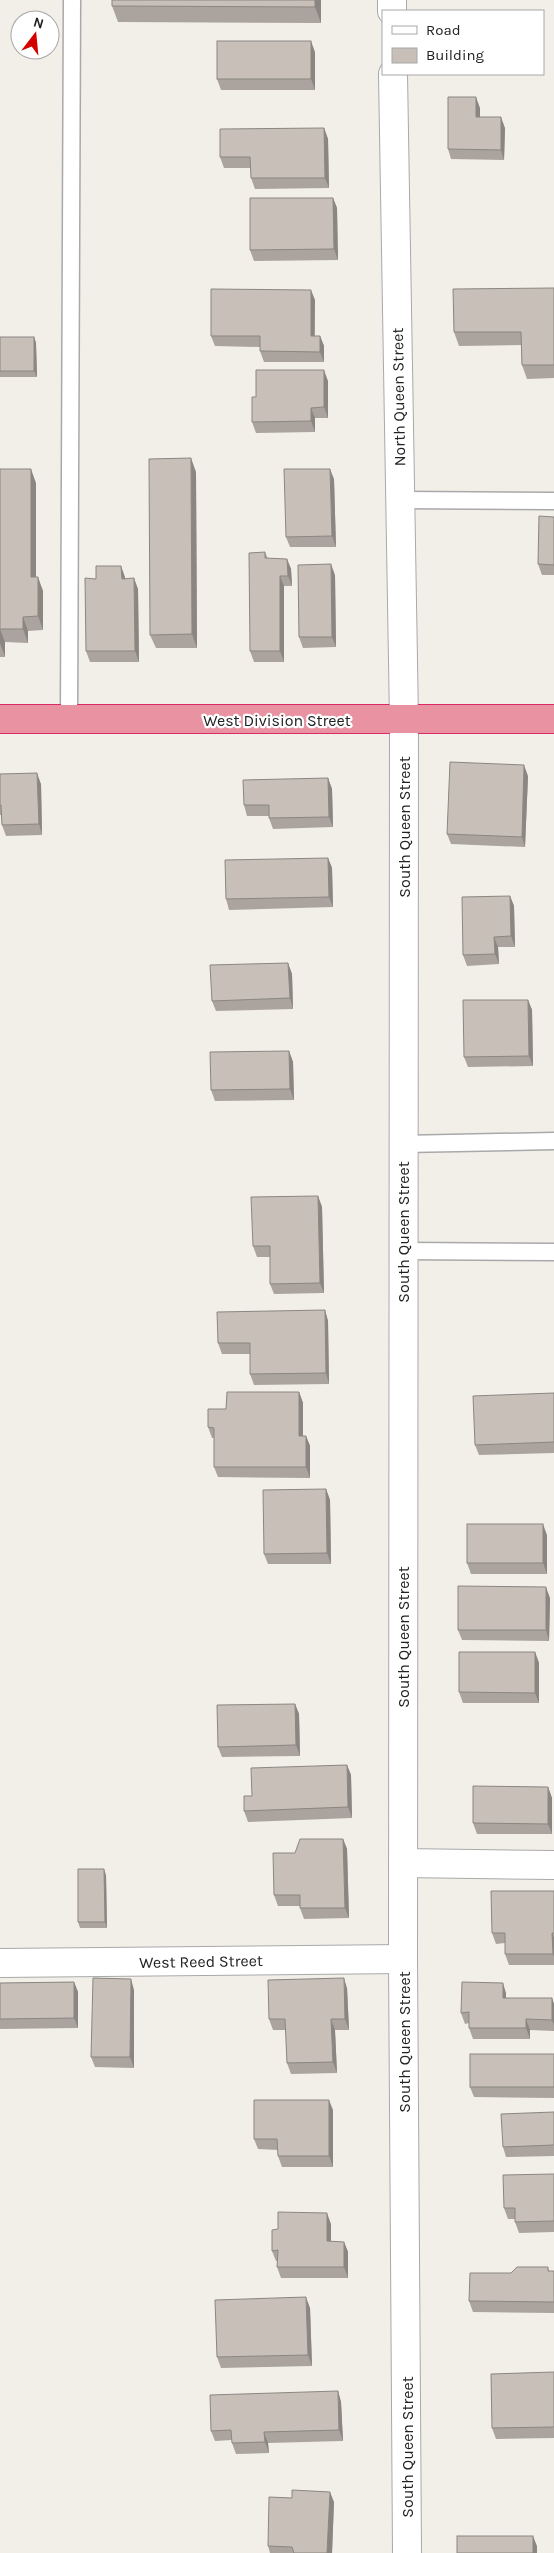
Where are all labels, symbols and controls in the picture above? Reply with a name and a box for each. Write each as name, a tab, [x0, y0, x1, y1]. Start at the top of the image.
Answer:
north arrow	[10, 10, 60, 60]
legend	[382, 10, 544, 75]
text: N	[31, 13, 46, 33]
text: Road	[426, 21, 461, 39]
text: Building	[426, 46, 484, 64]
street label: North Queen Street	[388, 327, 409, 467]
street label: West Division Street	[203, 711, 351, 730]
street label: South Queen Street	[395, 756, 414, 898]
street label: South Queen Street	[394, 1161, 413, 1303]
street label: South Queen Street	[394, 1566, 413, 1708]
street label: West Reed Street	[139, 1951, 263, 1972]
street label: South Queen Street	[395, 1971, 414, 2113]
street label: South Queen Street	[398, 2376, 417, 2518]

